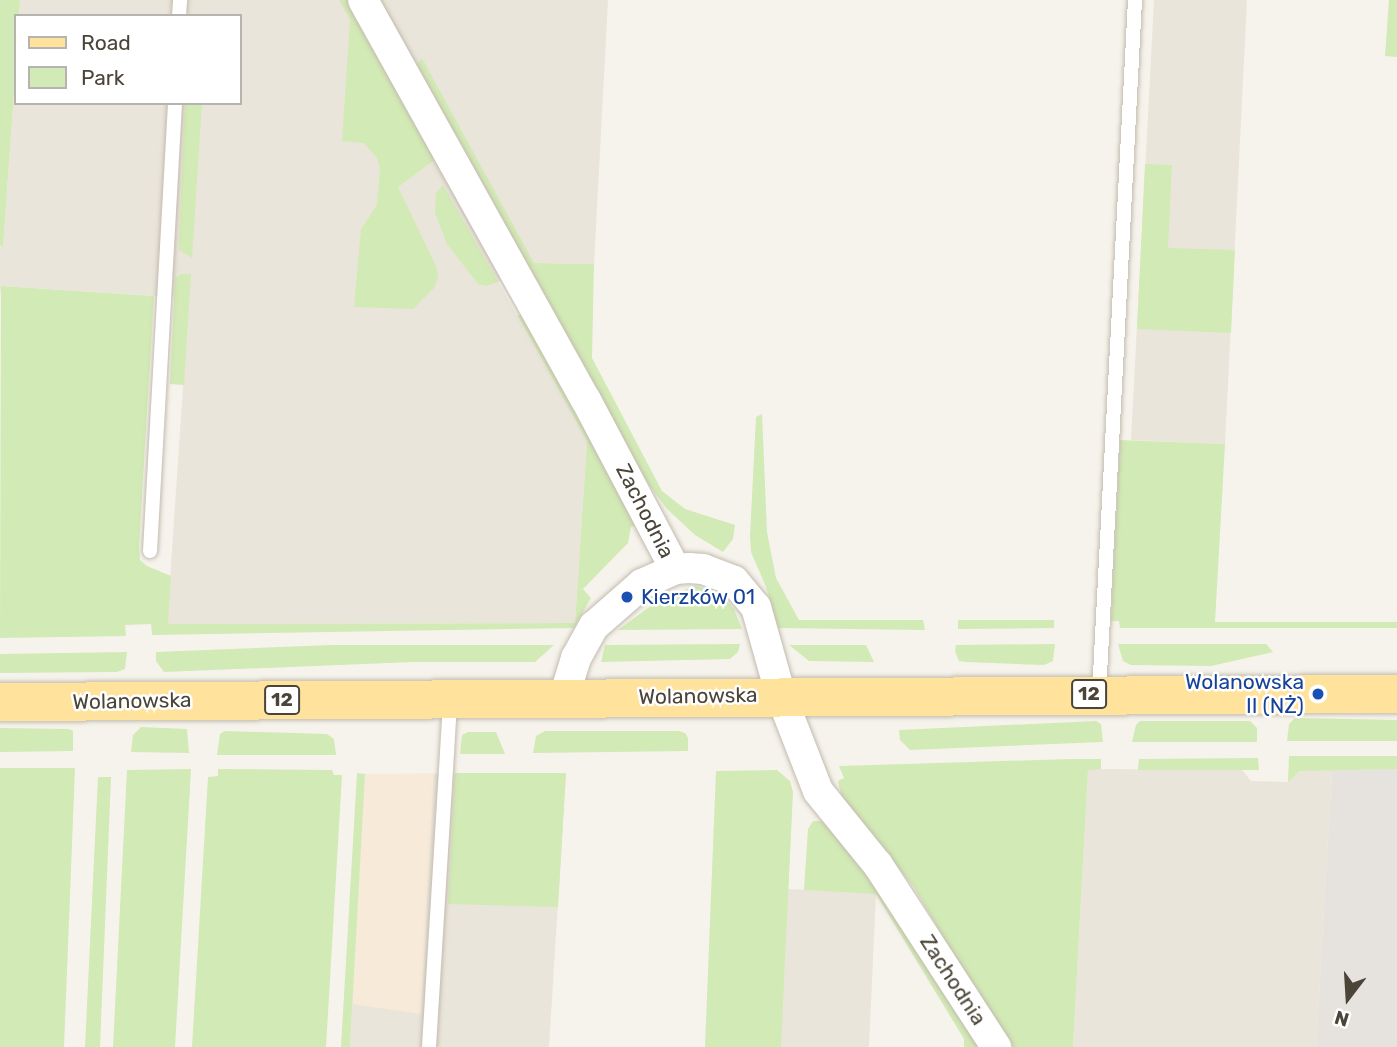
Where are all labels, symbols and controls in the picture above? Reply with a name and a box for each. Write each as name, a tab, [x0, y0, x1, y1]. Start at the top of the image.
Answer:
legend	[14, 14, 242, 105]
text: Road	[81, 30, 131, 55]
text: Park	[81, 65, 125, 90]
street label: Zachodnia	[611, 460, 679, 562]
place label: Kierzków 01	[641, 584, 756, 610]
marker: Kierzków 01	[619, 589, 635, 605]
place label: Wolanowska II (NŻ)	[1185, 669, 1304, 719]
road number: 12	[1070, 678, 1108, 709]
street label: Wolanowska	[638, 682, 758, 710]
road number: 12	[263, 684, 301, 716]
marker: Wolanowska II (NŻ)	[1310, 686, 1326, 702]
street label: Wolanowska	[72, 687, 192, 715]
street label: Zachodnia	[915, 930, 991, 1030]
north arrow	[1313, 963, 1383, 1033]
text: N	[1332, 1006, 1352, 1032]

